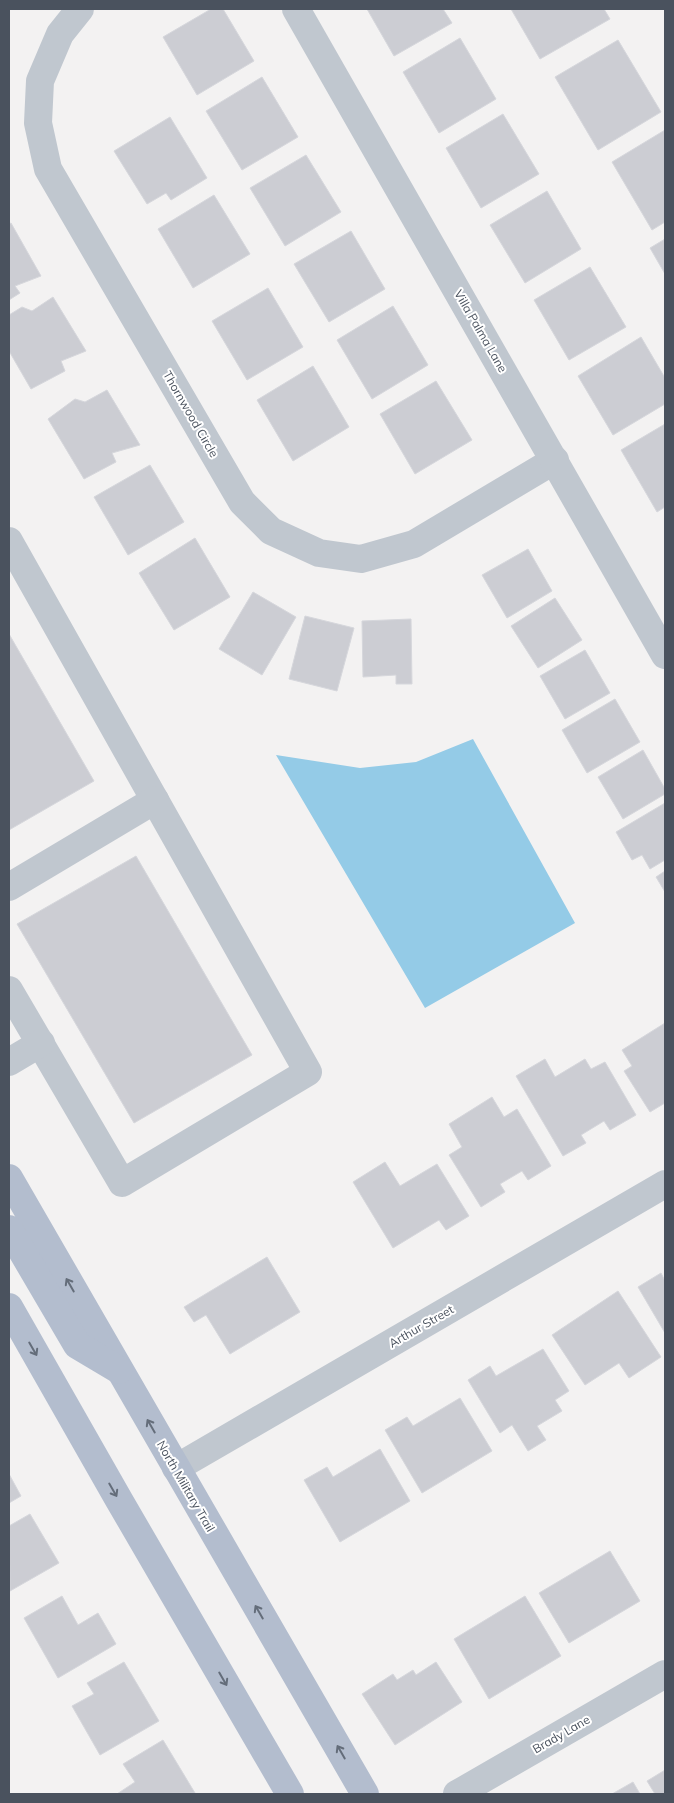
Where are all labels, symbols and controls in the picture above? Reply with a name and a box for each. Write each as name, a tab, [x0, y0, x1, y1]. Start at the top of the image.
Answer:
street label: Villa Palma Lane	[451, 287, 511, 375]
street label: Thornwood Circle	[160, 368, 222, 460]
one-way arrow	[65, 1278, 75, 1292]
street label: Arthur Street	[386, 1301, 456, 1351]
one-way arrow	[29, 1341, 38, 1356]
one-way arrow	[146, 1419, 156, 1433]
street label: North Military Trail	[154, 1438, 218, 1534]
one-way arrow	[108, 1483, 118, 1498]
one-way arrow	[254, 1605, 264, 1619]
one-way arrow	[218, 1671, 228, 1685]
street label: Brady Lane	[530, 1712, 592, 1756]
one-way arrow	[335, 1746, 345, 1760]

